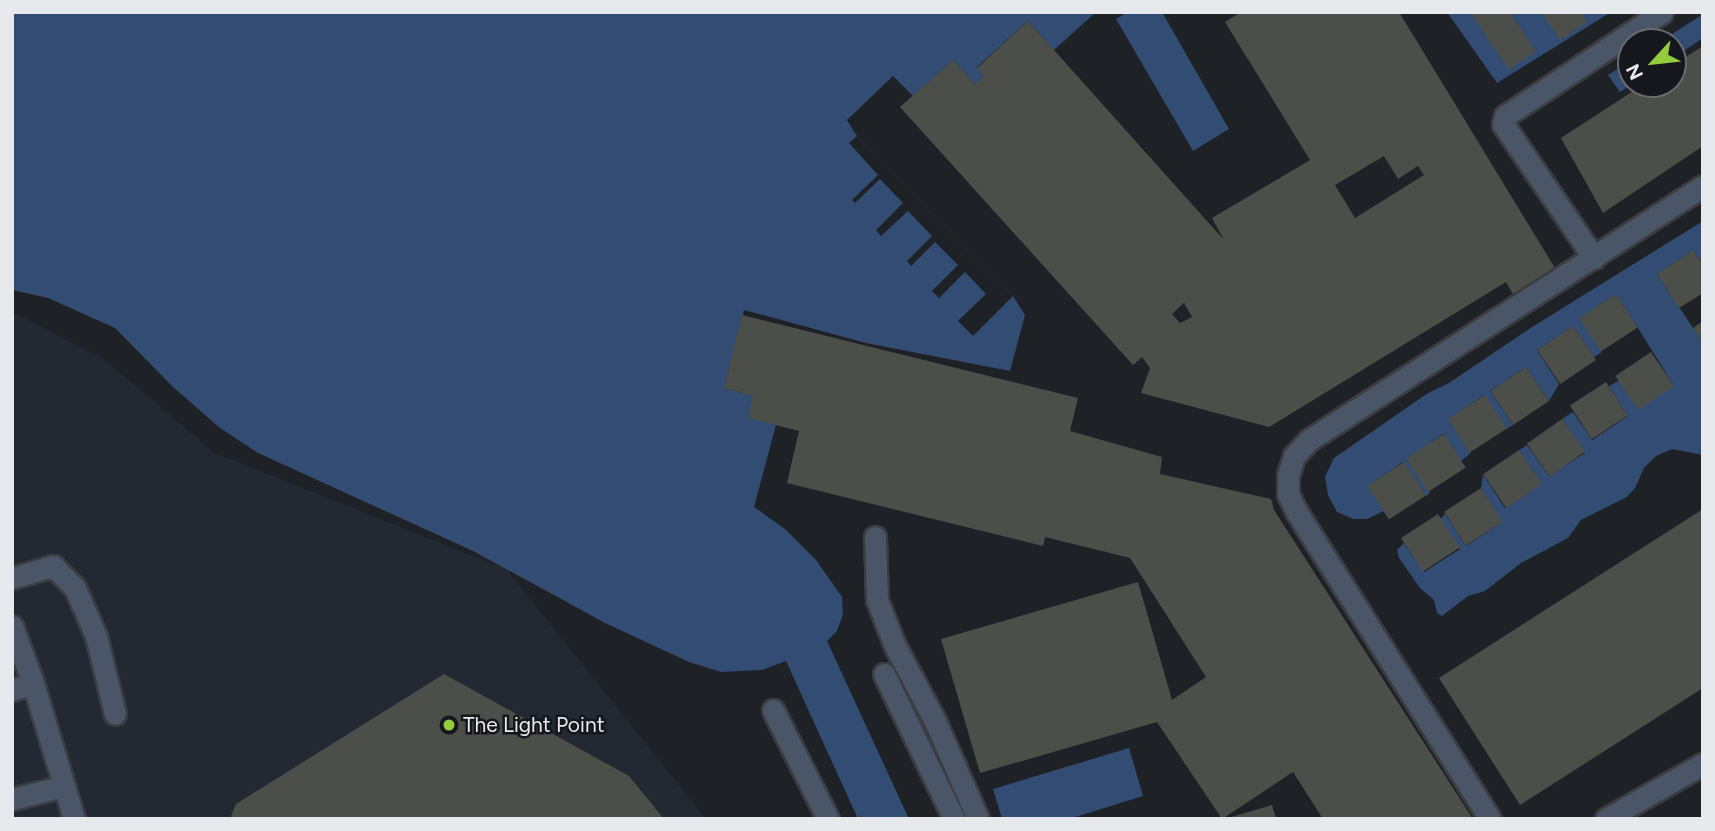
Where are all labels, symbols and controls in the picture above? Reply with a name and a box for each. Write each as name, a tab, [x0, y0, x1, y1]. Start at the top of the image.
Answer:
north arrow	[1617, 28, 1687, 98]
text: N	[1621, 60, 1648, 84]
place label: The Light Point	[463, 712, 605, 738]
marker: The Light Point	[441, 717, 457, 733]

